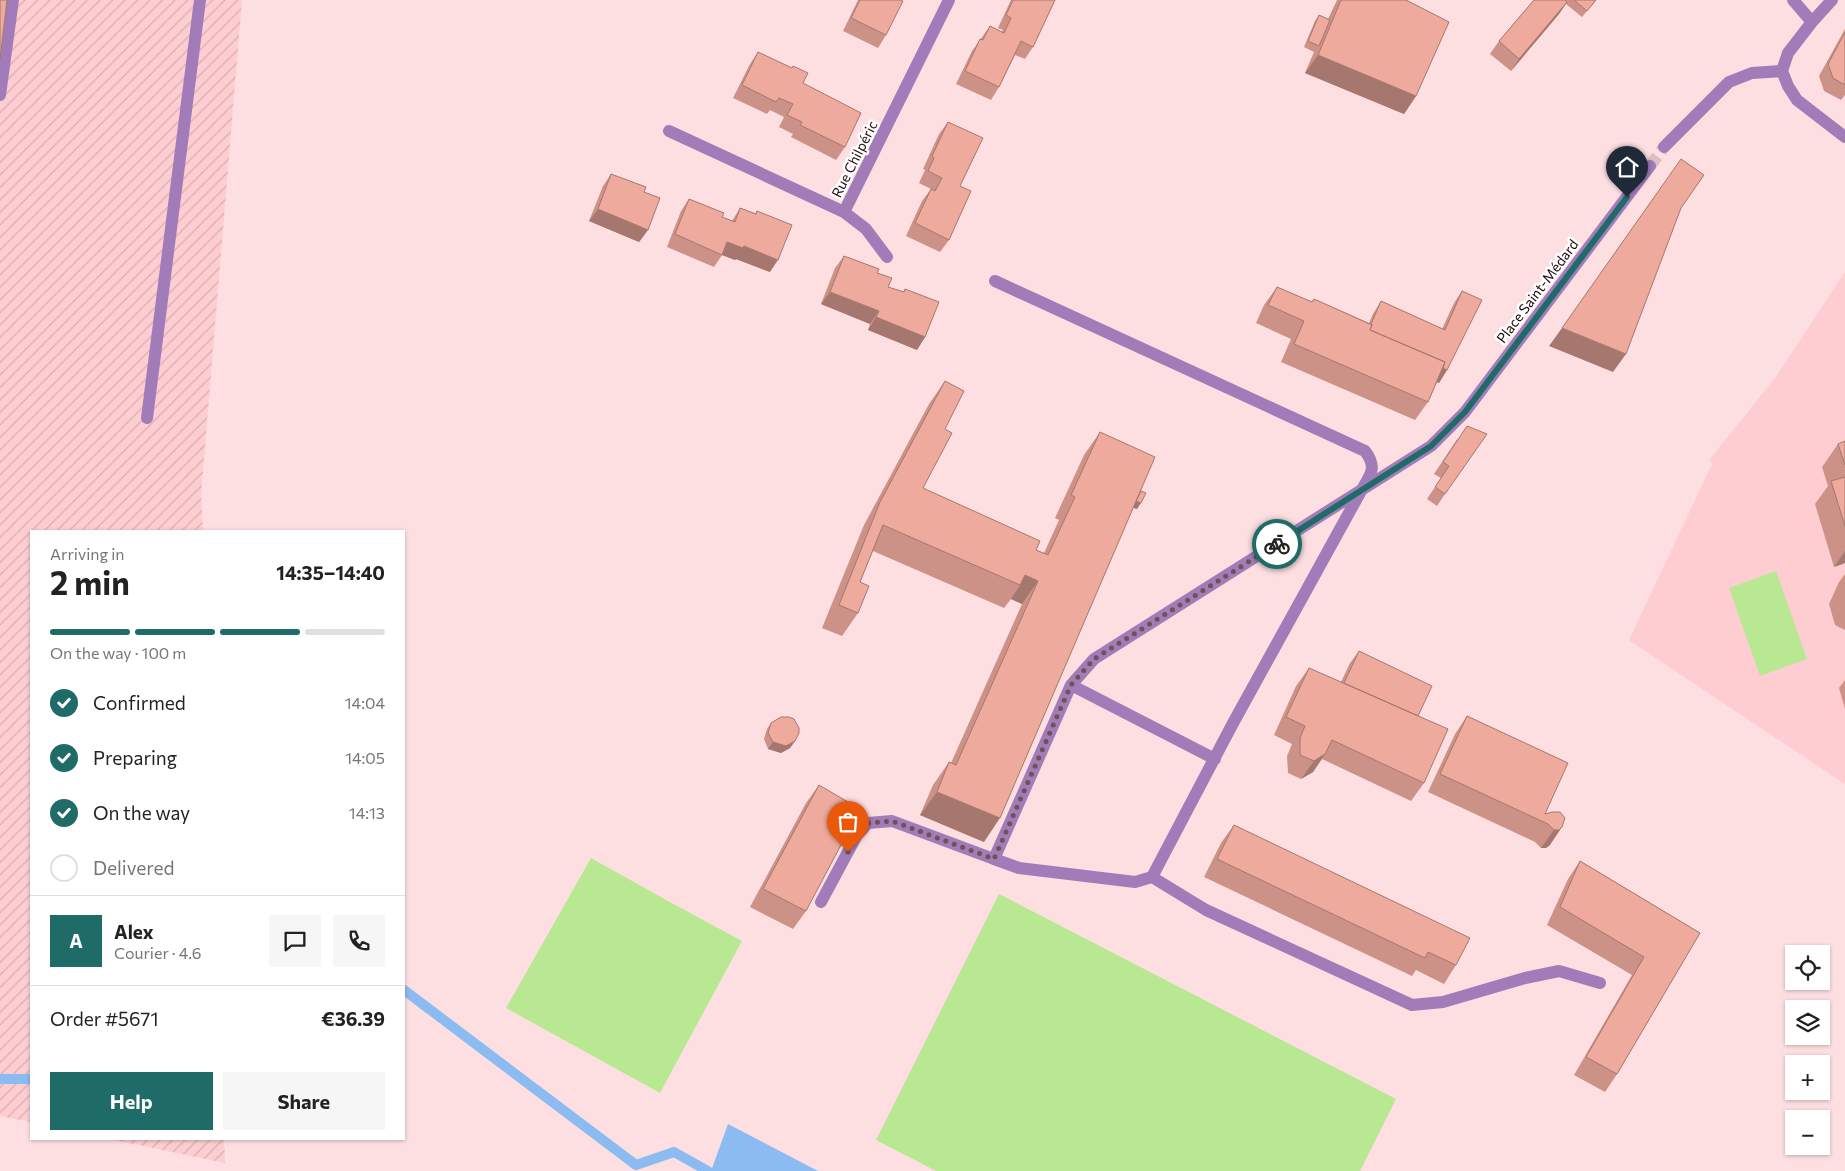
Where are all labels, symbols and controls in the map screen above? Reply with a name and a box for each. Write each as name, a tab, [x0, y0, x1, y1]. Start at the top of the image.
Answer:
street label: Rue Chilpéric	[827, 118, 881, 200]
pin	[1606, 146, 1648, 197]
icon: home	[1613, 153, 1641, 181]
street label: Place Saint-Médard	[1493, 236, 1581, 346]
courier	[1252, 519, 1302, 569]
icon: bike	[1263, 530, 1291, 558]
text: Arriving in	[50, 544, 124, 563]
text: 14:35–14:40	[276, 561, 385, 584]
text: 2 min	[50, 562, 130, 602]
text: On the way · 100 m	[50, 643, 186, 662]
icon: check	[50, 689, 78, 717]
text: Confirmed	[93, 691, 186, 714]
text: 14:04	[345, 693, 385, 712]
icon: check	[50, 744, 78, 772]
text: Preparing	[93, 746, 177, 769]
text: 14:05	[345, 748, 385, 767]
icon: check	[50, 799, 78, 827]
text: On the way	[93, 801, 190, 824]
pin	[827, 801, 869, 852]
text: 14:13	[349, 803, 385, 822]
icon: bag	[834, 808, 862, 836]
text: Delivered	[93, 856, 174, 879]
button: chat	[269, 915, 321, 967]
button: phone	[333, 915, 385, 967]
text: Alex	[114, 920, 154, 943]
text: A	[69, 929, 83, 952]
text: Courier · 4.6	[114, 943, 201, 962]
map controls	[1785, 945, 1830, 1155]
button: locate	[1785, 945, 1830, 990]
button: layers	[1785, 1000, 1830, 1045]
text: Order #5671	[50, 1007, 159, 1030]
text: €36.39	[321, 1007, 385, 1030]
button: +	[1785, 1055, 1830, 1100]
button: Help	[50, 1072, 213, 1130]
button: Share	[223, 1072, 385, 1130]
button: −	[1785, 1110, 1830, 1155]

